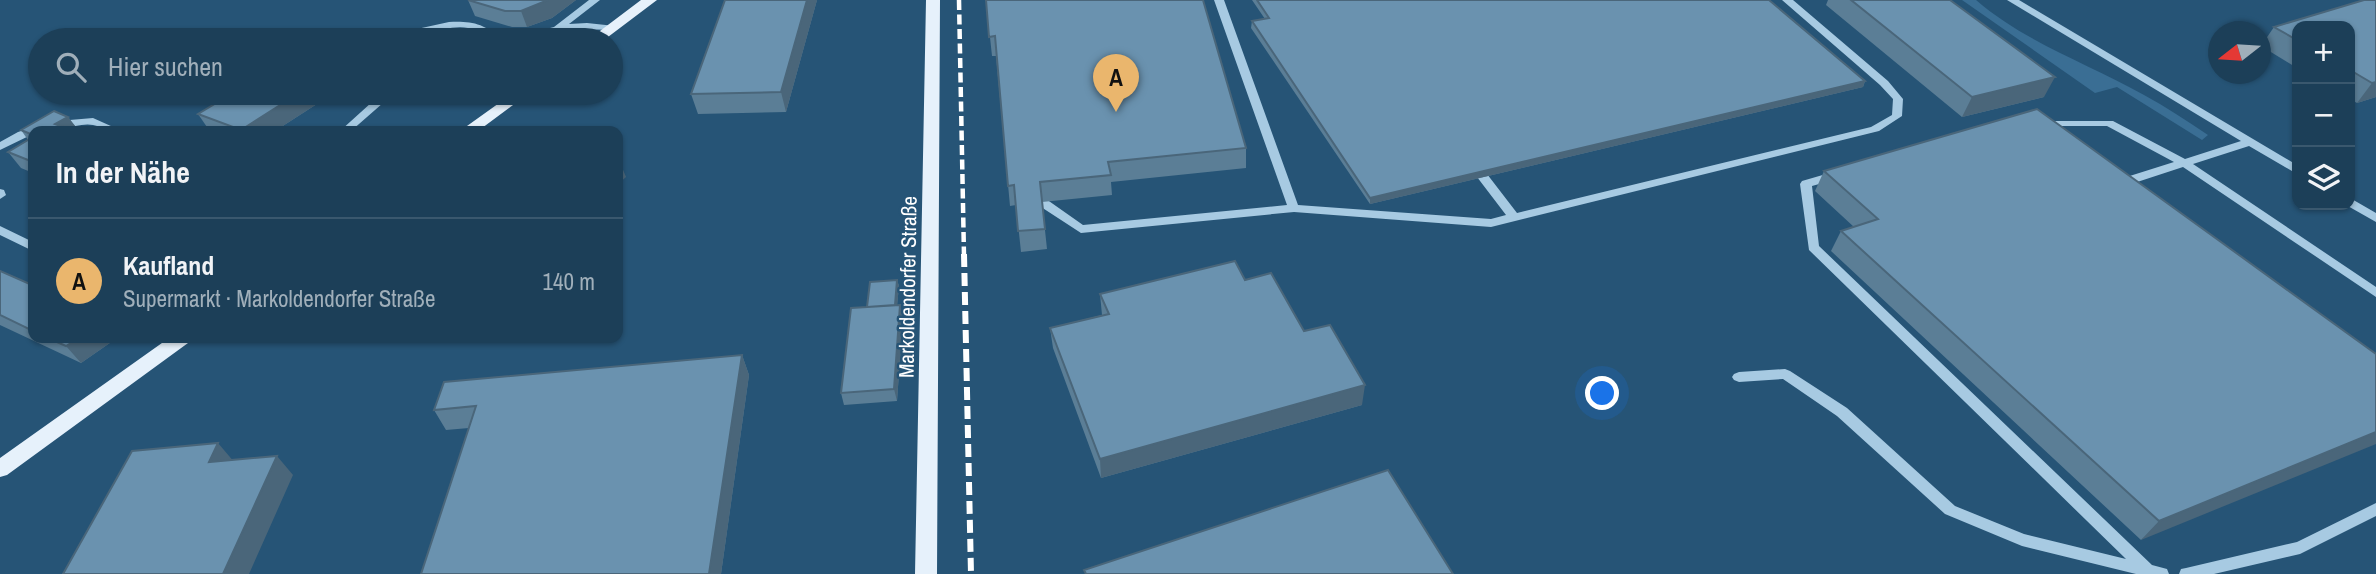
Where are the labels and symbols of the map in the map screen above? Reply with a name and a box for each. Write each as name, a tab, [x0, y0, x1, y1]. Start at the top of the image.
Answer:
north arrow	[2208, 21, 2271, 84]
pin: A	[1093, 54, 1139, 112]
street label: Markoldendorfer Straße	[891, 196, 924, 378]
your location	[1585, 376, 1619, 410]

